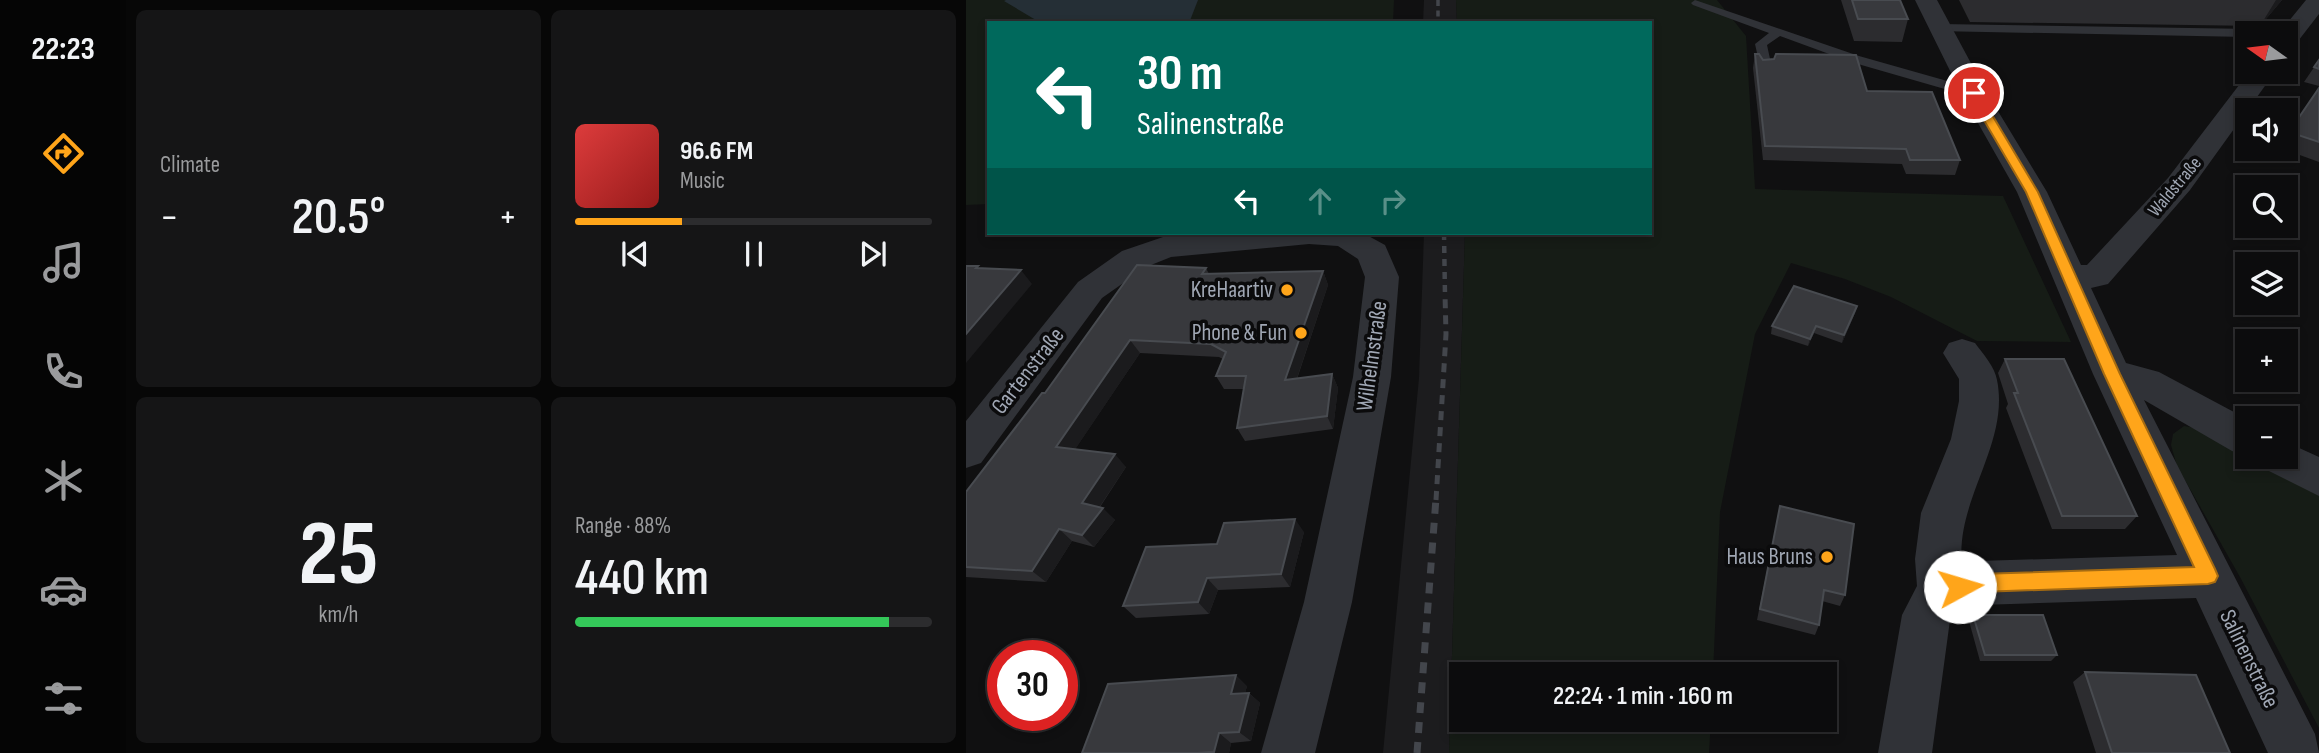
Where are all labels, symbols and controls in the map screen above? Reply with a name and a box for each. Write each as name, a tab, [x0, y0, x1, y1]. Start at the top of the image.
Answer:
north arrow	[2235, 21, 2298, 84]
map controls	[2235, 21, 2298, 469]
text: 22:23	[31, 30, 95, 69]
text: 30 m	[1137, 45, 1222, 104]
icon: left	[1022, 49, 1113, 140]
pin	[1944, 63, 2004, 123]
icon: arrive	[1955, 74, 1993, 112]
button: sound	[2235, 98, 2298, 161]
text: Salinenstraße	[1137, 105, 1284, 144]
icon: directions	[39, 129, 88, 178]
text: 96.6 FM	[680, 136, 753, 167]
text: Climate	[160, 151, 220, 179]
street label: Waldstraße	[2143, 152, 2207, 222]
text: Music	[680, 167, 725, 195]
button: search	[2235, 175, 2298, 238]
icon: left	[1228, 182, 1266, 220]
icon: ahead	[1301, 182, 1339, 220]
icon: right	[1374, 182, 1412, 220]
text: 20.5°	[292, 186, 385, 249]
text: −	[160, 195, 179, 240]
text: +	[498, 195, 517, 240]
icon: previous	[616, 235, 654, 273]
icon: pause	[735, 235, 773, 273]
icon: next	[854, 235, 892, 273]
icon: music	[39, 238, 88, 287]
button: layers	[2235, 252, 2298, 315]
place label: KreHaartiv	[1191, 276, 1273, 304]
marker: KreHaartiv	[1279, 282, 1295, 298]
street label: Wilhelmstraße	[1350, 299, 1394, 413]
place label: Phone & Fun	[1192, 319, 1287, 347]
street label: Gartenstraße	[985, 322, 1071, 420]
marker: Phone & Fun	[1293, 325, 1309, 341]
button: +	[2235, 329, 2298, 392]
icon: phone	[39, 347, 88, 396]
button: −	[2235, 406, 2298, 469]
icon: climate	[39, 456, 88, 505]
text: 25	[299, 501, 378, 610]
text: Range · 88%	[575, 512, 671, 540]
place label: Haus Bruns	[1726, 543, 1813, 571]
text: 440 km	[575, 547, 709, 610]
marker: Haus Bruns	[1819, 549, 1835, 565]
position arrow	[1923, 550, 1997, 624]
icon: car	[39, 565, 88, 614]
text: km/h	[319, 601, 358, 629]
street label: Salinenstraße	[2213, 605, 2285, 713]
speed limit sign: 30	[987, 640, 1078, 731]
icon: filters	[39, 674, 88, 723]
text: 22:24 · 1 min · 160 m	[1553, 681, 1733, 712]

